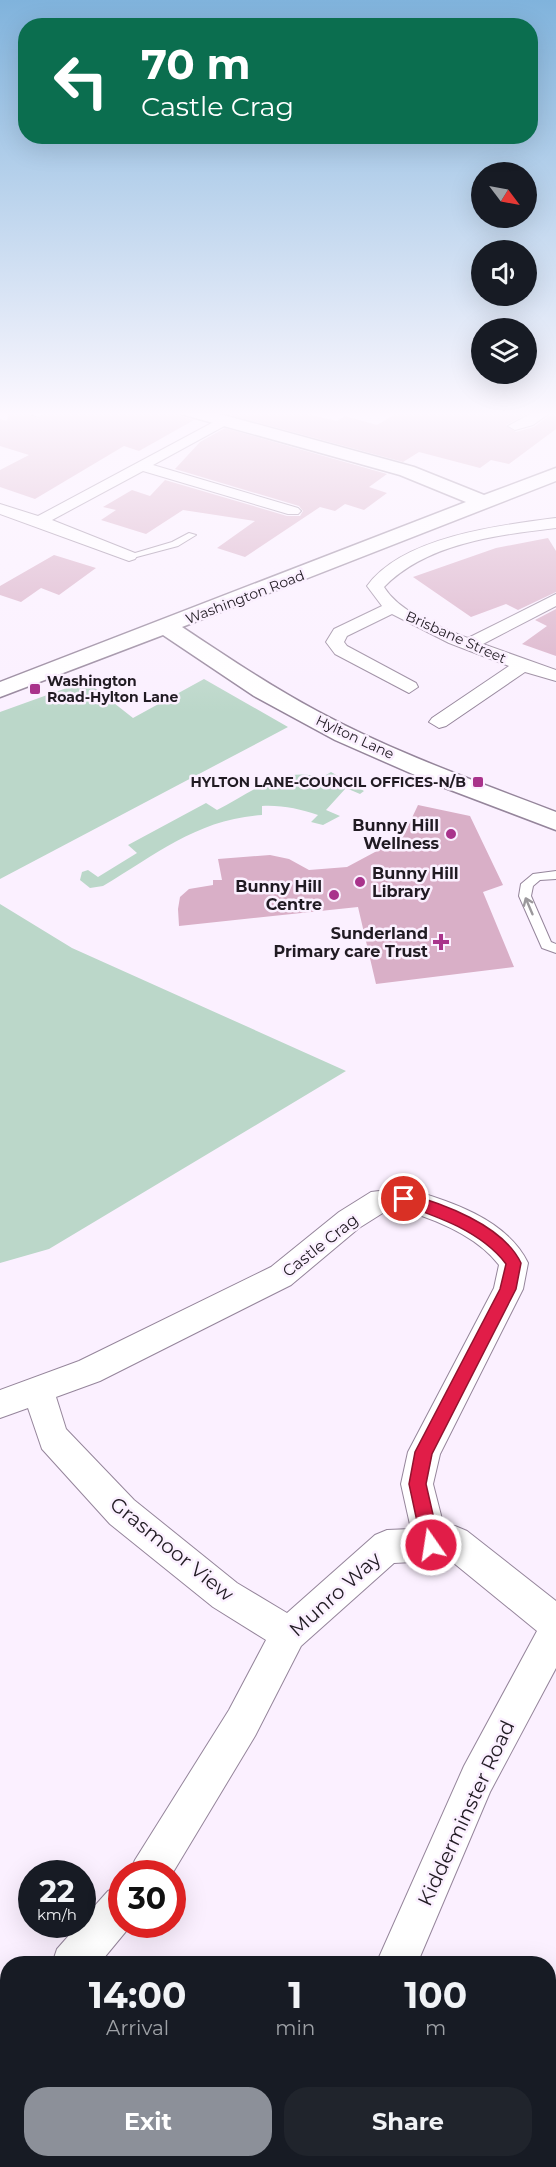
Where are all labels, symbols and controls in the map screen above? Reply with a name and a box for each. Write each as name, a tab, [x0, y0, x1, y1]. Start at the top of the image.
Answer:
text: 70 m	[141, 38, 251, 90]
icon: left	[42, 42, 120, 120]
text: Castle Crag	[141, 90, 294, 123]
north arrow	[471, 162, 537, 228]
map controls	[471, 162, 537, 384]
button: sound	[471, 240, 537, 306]
button: layers	[471, 318, 537, 384]
street label: Washington Road	[183, 566, 307, 628]
street label: Brisbane Street	[403, 607, 509, 667]
place label: Washington Road-Hylton Lane	[47, 672, 179, 706]
marker: Washington Road-Hylton Lane	[28, 682, 42, 696]
street label: Hylton Lane	[313, 711, 397, 763]
place label: HYLTON LANE-COUNCIL OFFICES-N/B	[191, 773, 466, 791]
marker: HYLTON LANE-COUNCIL OFFICES-N/B	[471, 775, 485, 789]
place label: Bunny Hill Wellness	[352, 816, 439, 853]
marker: Bunny Hill Wellness	[444, 827, 458, 841]
place label: Bunny Hill Library	[372, 864, 459, 901]
marker: Bunny Hill Library	[353, 875, 367, 889]
place label: Bunny Hill Centre	[235, 877, 322, 914]
marker: Bunny Hill Centre	[327, 888, 341, 902]
one-way arrow	[523, 897, 534, 915]
place label: Sunderland Primary care Trust	[273, 924, 428, 961]
marker: Sunderland Primary care Trust	[432, 933, 450, 951]
pin	[378, 1173, 429, 1224]
icon: arrive	[387, 1182, 420, 1215]
street label: Castle Crag	[279, 1210, 362, 1281]
street label: Grasmoor View	[105, 1492, 239, 1606]
position arrow	[399, 1513, 463, 1577]
street label: Munro Way	[284, 1547, 386, 1641]
street label: Kidderminster Road	[412, 1716, 520, 1910]
speed limit sign: 30	[108, 1860, 186, 1938]
text: 22	[39, 1873, 75, 1910]
text: km/h	[37, 1905, 77, 1924]
text: 14:00	[89, 1973, 186, 2017]
text: 1	[288, 1973, 302, 2017]
text: 100	[404, 1973, 467, 2017]
text: Arrival	[106, 2016, 169, 2040]
text: min	[275, 2016, 315, 2040]
text: m	[425, 2016, 446, 2040]
button: Exit	[24, 2087, 272, 2156]
button: Share	[284, 2087, 532, 2156]

